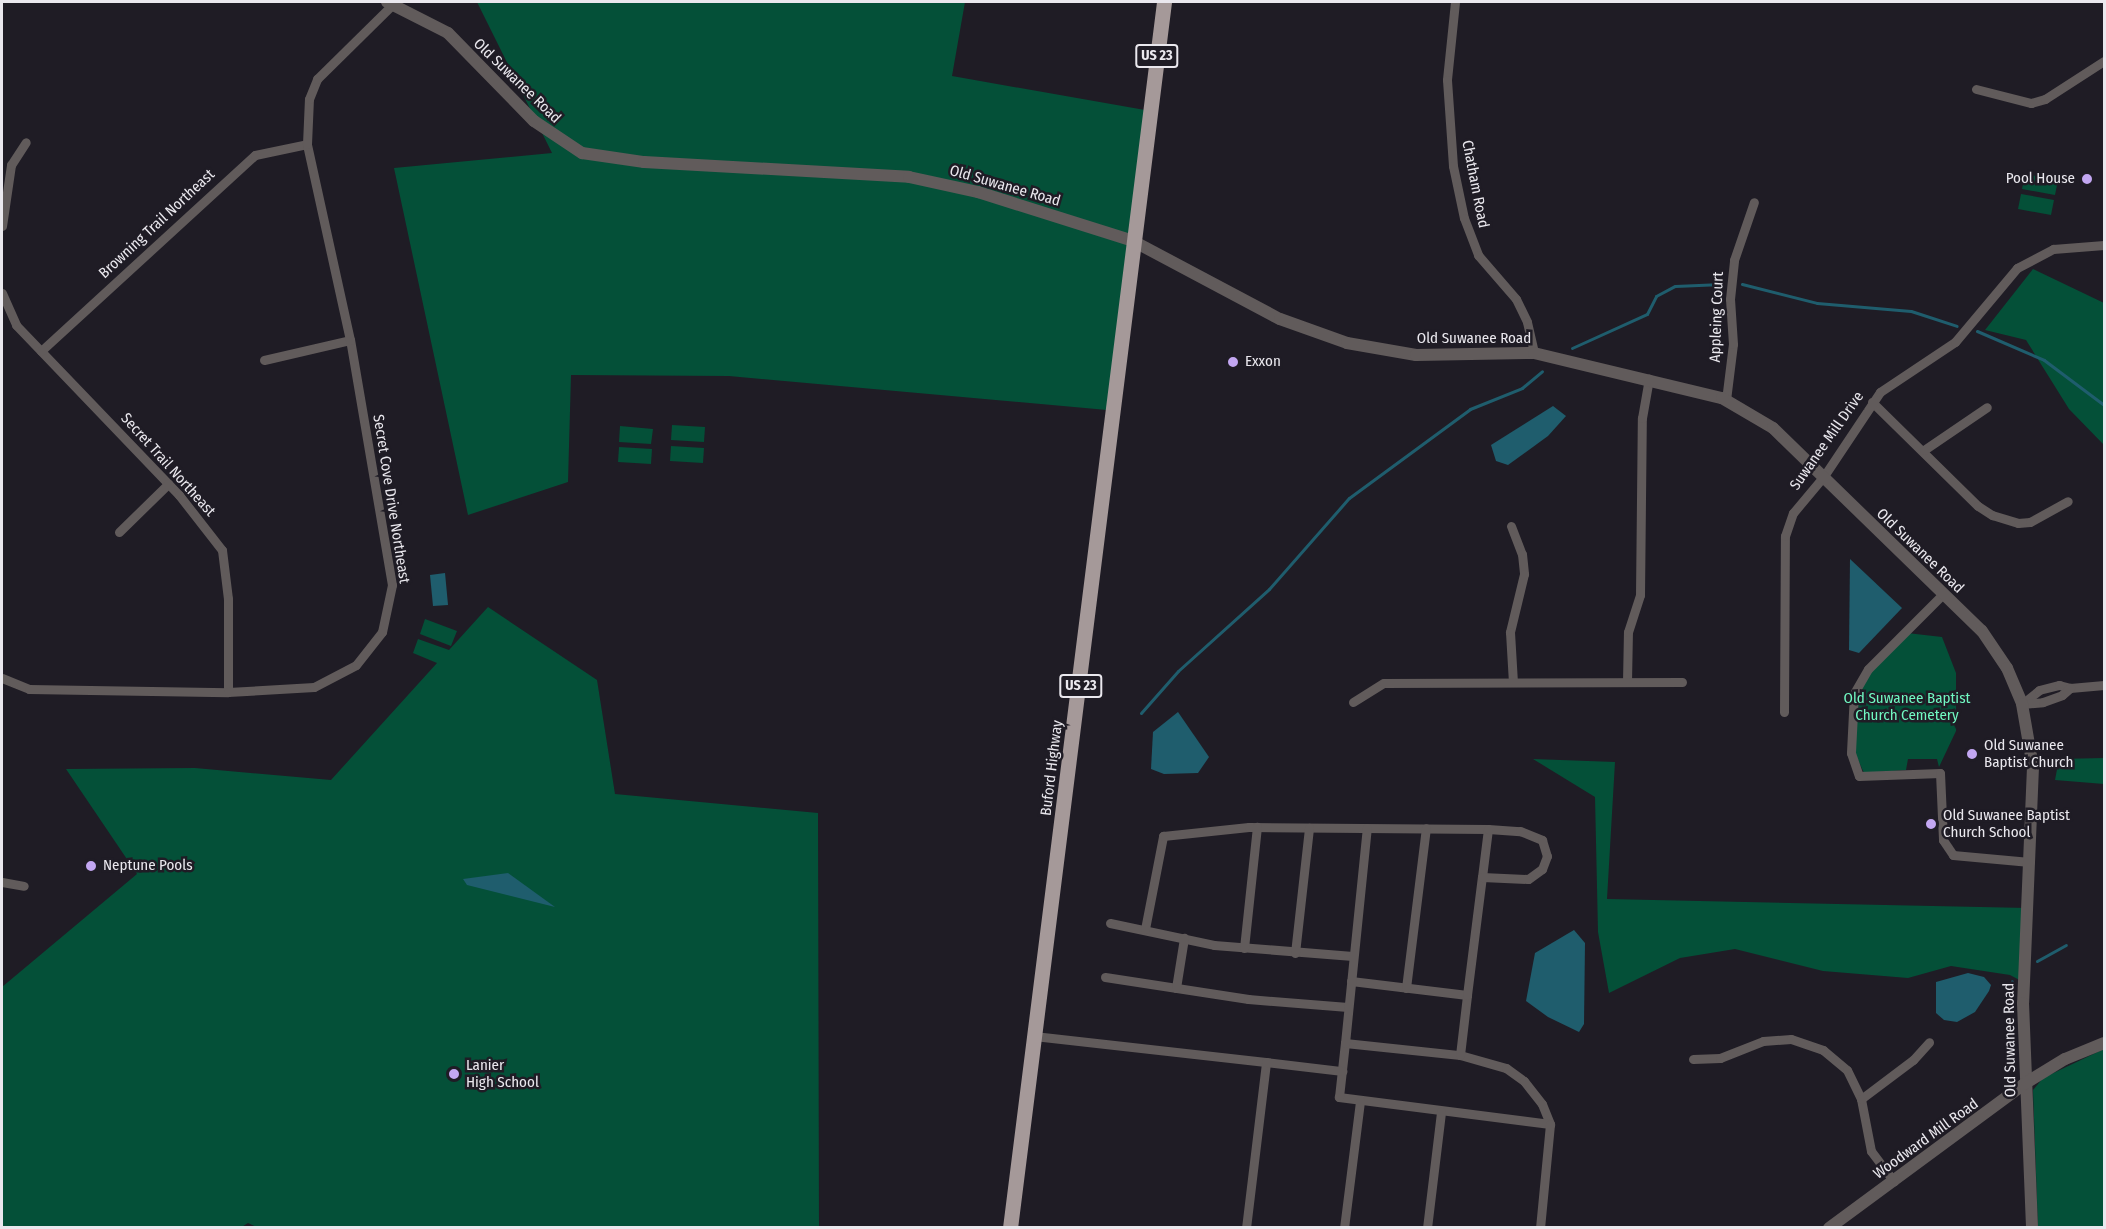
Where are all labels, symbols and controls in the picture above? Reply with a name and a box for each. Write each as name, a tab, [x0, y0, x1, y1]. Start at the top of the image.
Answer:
street label: Old Suwanee Road	[470, 35, 564, 127]
road number: US 23	[1134, 45, 1180, 67]
street label: Chatham Road	[1458, 139, 1492, 229]
street label: Old Suwanee Road	[947, 162, 1063, 210]
street label: Browning Trail Northeast	[95, 166, 219, 282]
place label: Pool House	[2006, 170, 2075, 188]
marker: Pool House	[2080, 172, 2094, 186]
street label: Appleing Court	[1706, 271, 1728, 363]
street label: Old Suwanee Road	[1417, 330, 1531, 348]
place label: Exxon	[1245, 353, 1281, 371]
marker: Exxon	[1226, 355, 1240, 369]
street label: Suwanee Mill Drive	[1786, 388, 1868, 494]
street label: Secret Trail Northeast	[117, 410, 219, 520]
street label: Secret Cove Drive Northeast	[369, 413, 413, 585]
street label: Old Suwanee Road	[1873, 505, 1967, 597]
road number: US 23	[1058, 675, 1104, 697]
park label: Old Suwanee Baptist Church Cemetery	[1844, 689, 1970, 724]
street label: Buford Highway	[1037, 719, 1067, 817]
place label: Old Suwanee Baptist Church	[1984, 736, 2073, 771]
marker: Old Suwanee Baptist Church	[1965, 747, 1979, 761]
place label: Old Suwanee Baptist Church School	[1943, 806, 2070, 841]
marker: Old Suwanee Baptist Church School	[1924, 817, 1938, 831]
place label: Neptune Pools	[103, 857, 193, 875]
marker: Neptune Pools	[84, 859, 98, 873]
street label: Old Suwanee Road	[2000, 983, 2020, 1097]
place label: Lanier High School	[466, 1056, 539, 1091]
marker: Lanier High School	[447, 1067, 461, 1081]
street label: Woodward Mill Road	[1870, 1095, 1982, 1183]

